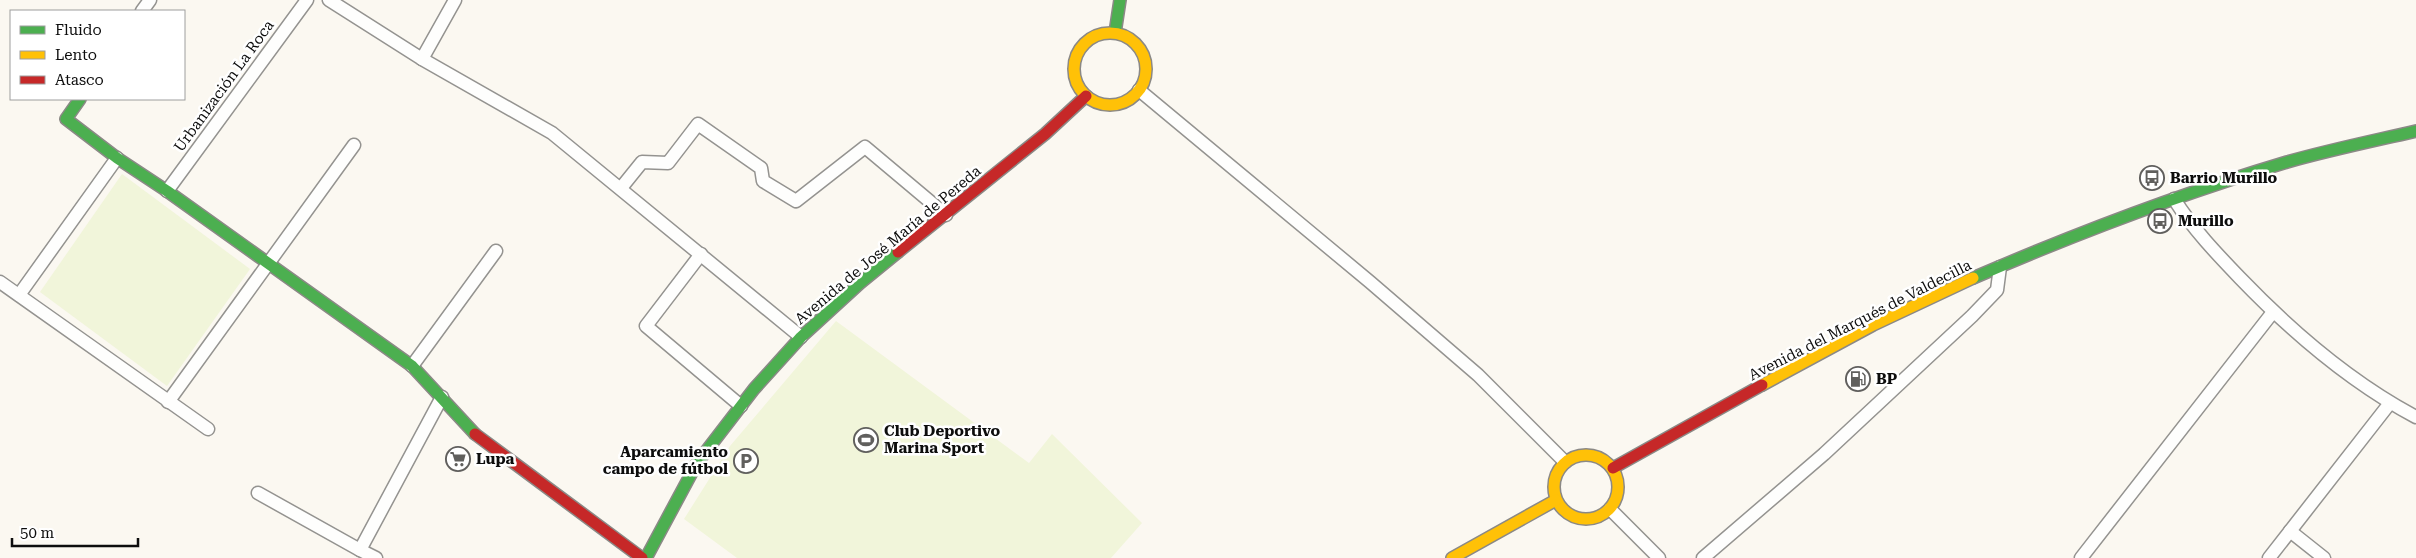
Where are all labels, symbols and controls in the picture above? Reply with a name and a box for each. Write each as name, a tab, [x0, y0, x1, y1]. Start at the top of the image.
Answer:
legend	[10, 10, 185, 100]
street label: Urbanización La Roca	[170, 17, 278, 155]
text: Fluido	[55, 21, 102, 39]
text: Lento	[55, 46, 97, 64]
text: Atasco	[55, 71, 104, 89]
street label: Avenida de José María de Pereda	[791, 162, 985, 328]
bus stop icon: Barrio Murillo	[2139, 165, 2165, 191]
place label: Barrio Murillo	[2170, 169, 2278, 187]
bus stop icon: Murillo	[2147, 208, 2173, 234]
place label: Murillo	[2178, 212, 2234, 230]
street label: Avenida del Marqués de Valdecilla	[1746, 256, 1974, 384]
fuel station icon: BP	[1845, 366, 1871, 392]
place label: BP	[1876, 370, 1898, 388]
place label: Club Deportivo Marina Sport	[884, 422, 1001, 457]
sports icon: Club Deportivo Marina Sport	[853, 427, 879, 453]
place label: Aparcamiento campo de fútbol	[603, 443, 728, 478]
supermarket icon: Lupa	[445, 446, 471, 472]
parking icon: Aparcamiento campo de fútbol	[733, 448, 759, 474]
place label: Lupa	[476, 450, 514, 468]
scale bar	[12, 516, 139, 548]
text: 50 m	[20, 524, 55, 542]

